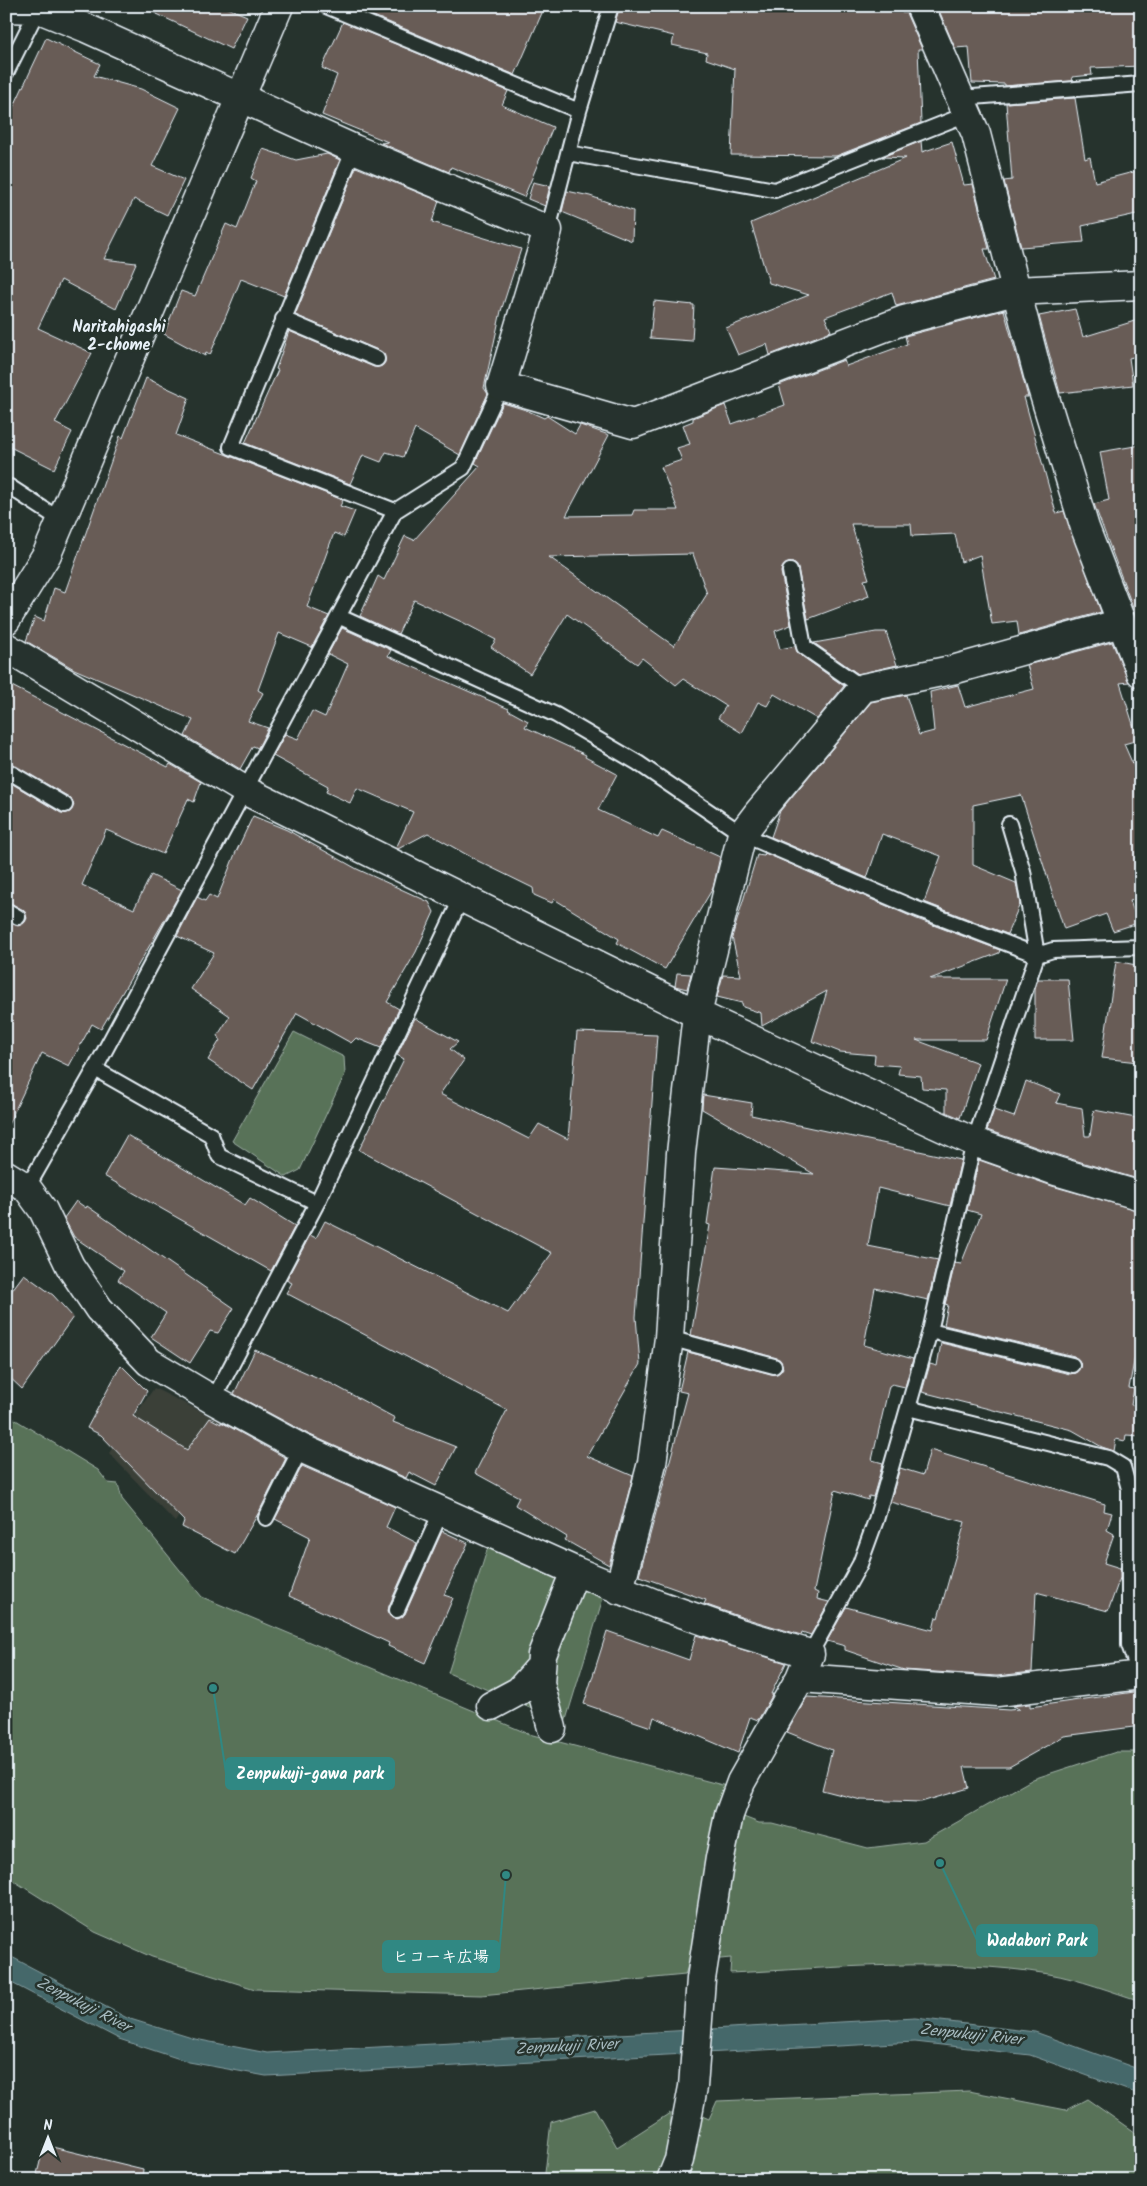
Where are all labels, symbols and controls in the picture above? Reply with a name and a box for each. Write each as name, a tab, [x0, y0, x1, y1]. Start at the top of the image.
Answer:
district label: Naritahigashi 2-chome	[72, 315, 166, 358]
callout: Zenpukuji-gawa park	[226, 1758, 394, 1789]
text: Zenpukuji-gawa park	[236, 1762, 385, 1787]
callout: Wadabori Park	[977, 1925, 1097, 1956]
text: Wadabori Park	[987, 1929, 1088, 1954]
callout: ヒコーキ広場	[383, 1941, 499, 1972]
text: ヒコーキ広場	[393, 1945, 489, 1970]
water label: Zenpukuji River	[31, 1971, 138, 2041]
water label: Zenpukuji River	[919, 2017, 1027, 2053]
water label: Zenpukuji River	[515, 2032, 623, 2062]
north arrow	[22, 2114, 72, 2164]
text: N	[44, 2115, 53, 2137]

